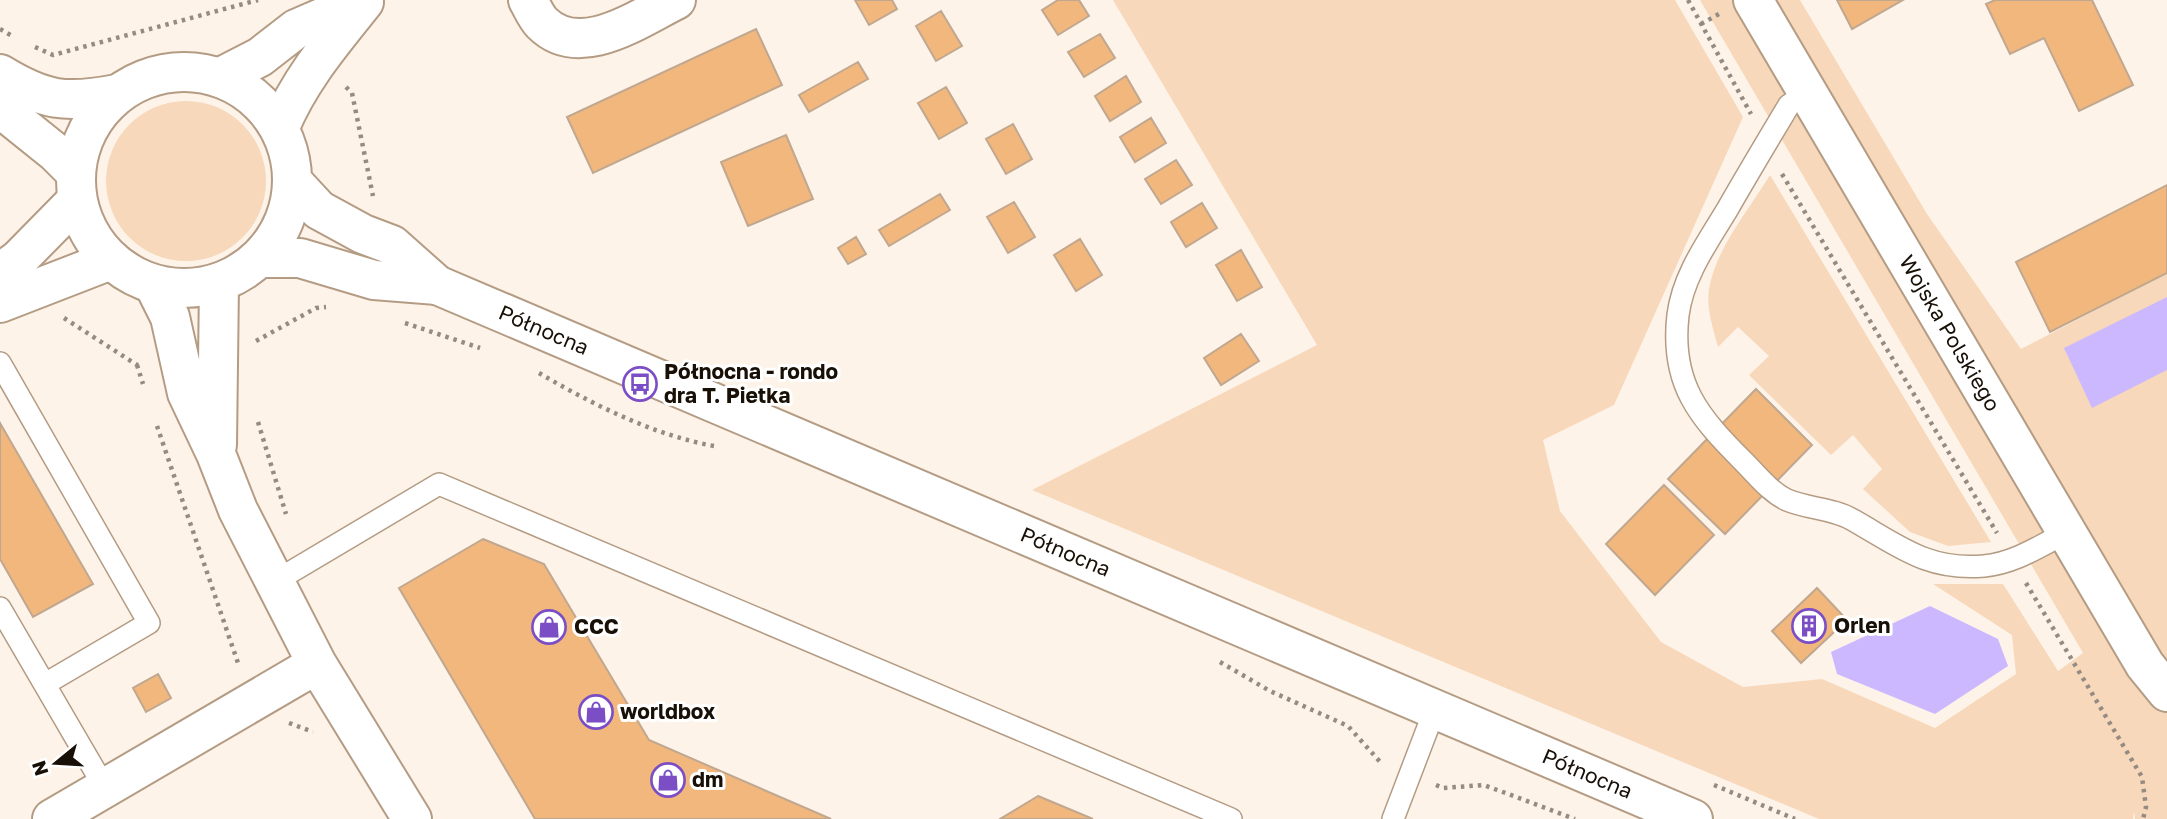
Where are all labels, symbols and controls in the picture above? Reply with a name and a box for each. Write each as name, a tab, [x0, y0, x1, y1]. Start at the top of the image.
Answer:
street label: Wojska Polskiego	[1894, 250, 2006, 416]
street label: Północna	[495, 299, 593, 360]
place label: Północna - rondo dra T. Pietka	[664, 358, 838, 408]
bus stop icon: Północna - rondo dra T. Pietka	[621, 365, 659, 403]
street label: Północna	[1017, 521, 1115, 582]
building icon: Orlen	[1790, 607, 1828, 645]
shop icon: CCC	[530, 608, 568, 646]
place label: Orlen	[1834, 612, 1890, 638]
place label: CCC	[574, 613, 619, 639]
shop icon: worldbox	[577, 693, 615, 731]
place label: worldbox	[620, 698, 715, 724]
north arrow	[21, 728, 91, 798]
street label: Północna	[1539, 743, 1637, 804]
text: N	[26, 758, 53, 779]
shop icon: dm	[649, 761, 687, 799]
place label: dm	[692, 766, 723, 792]

